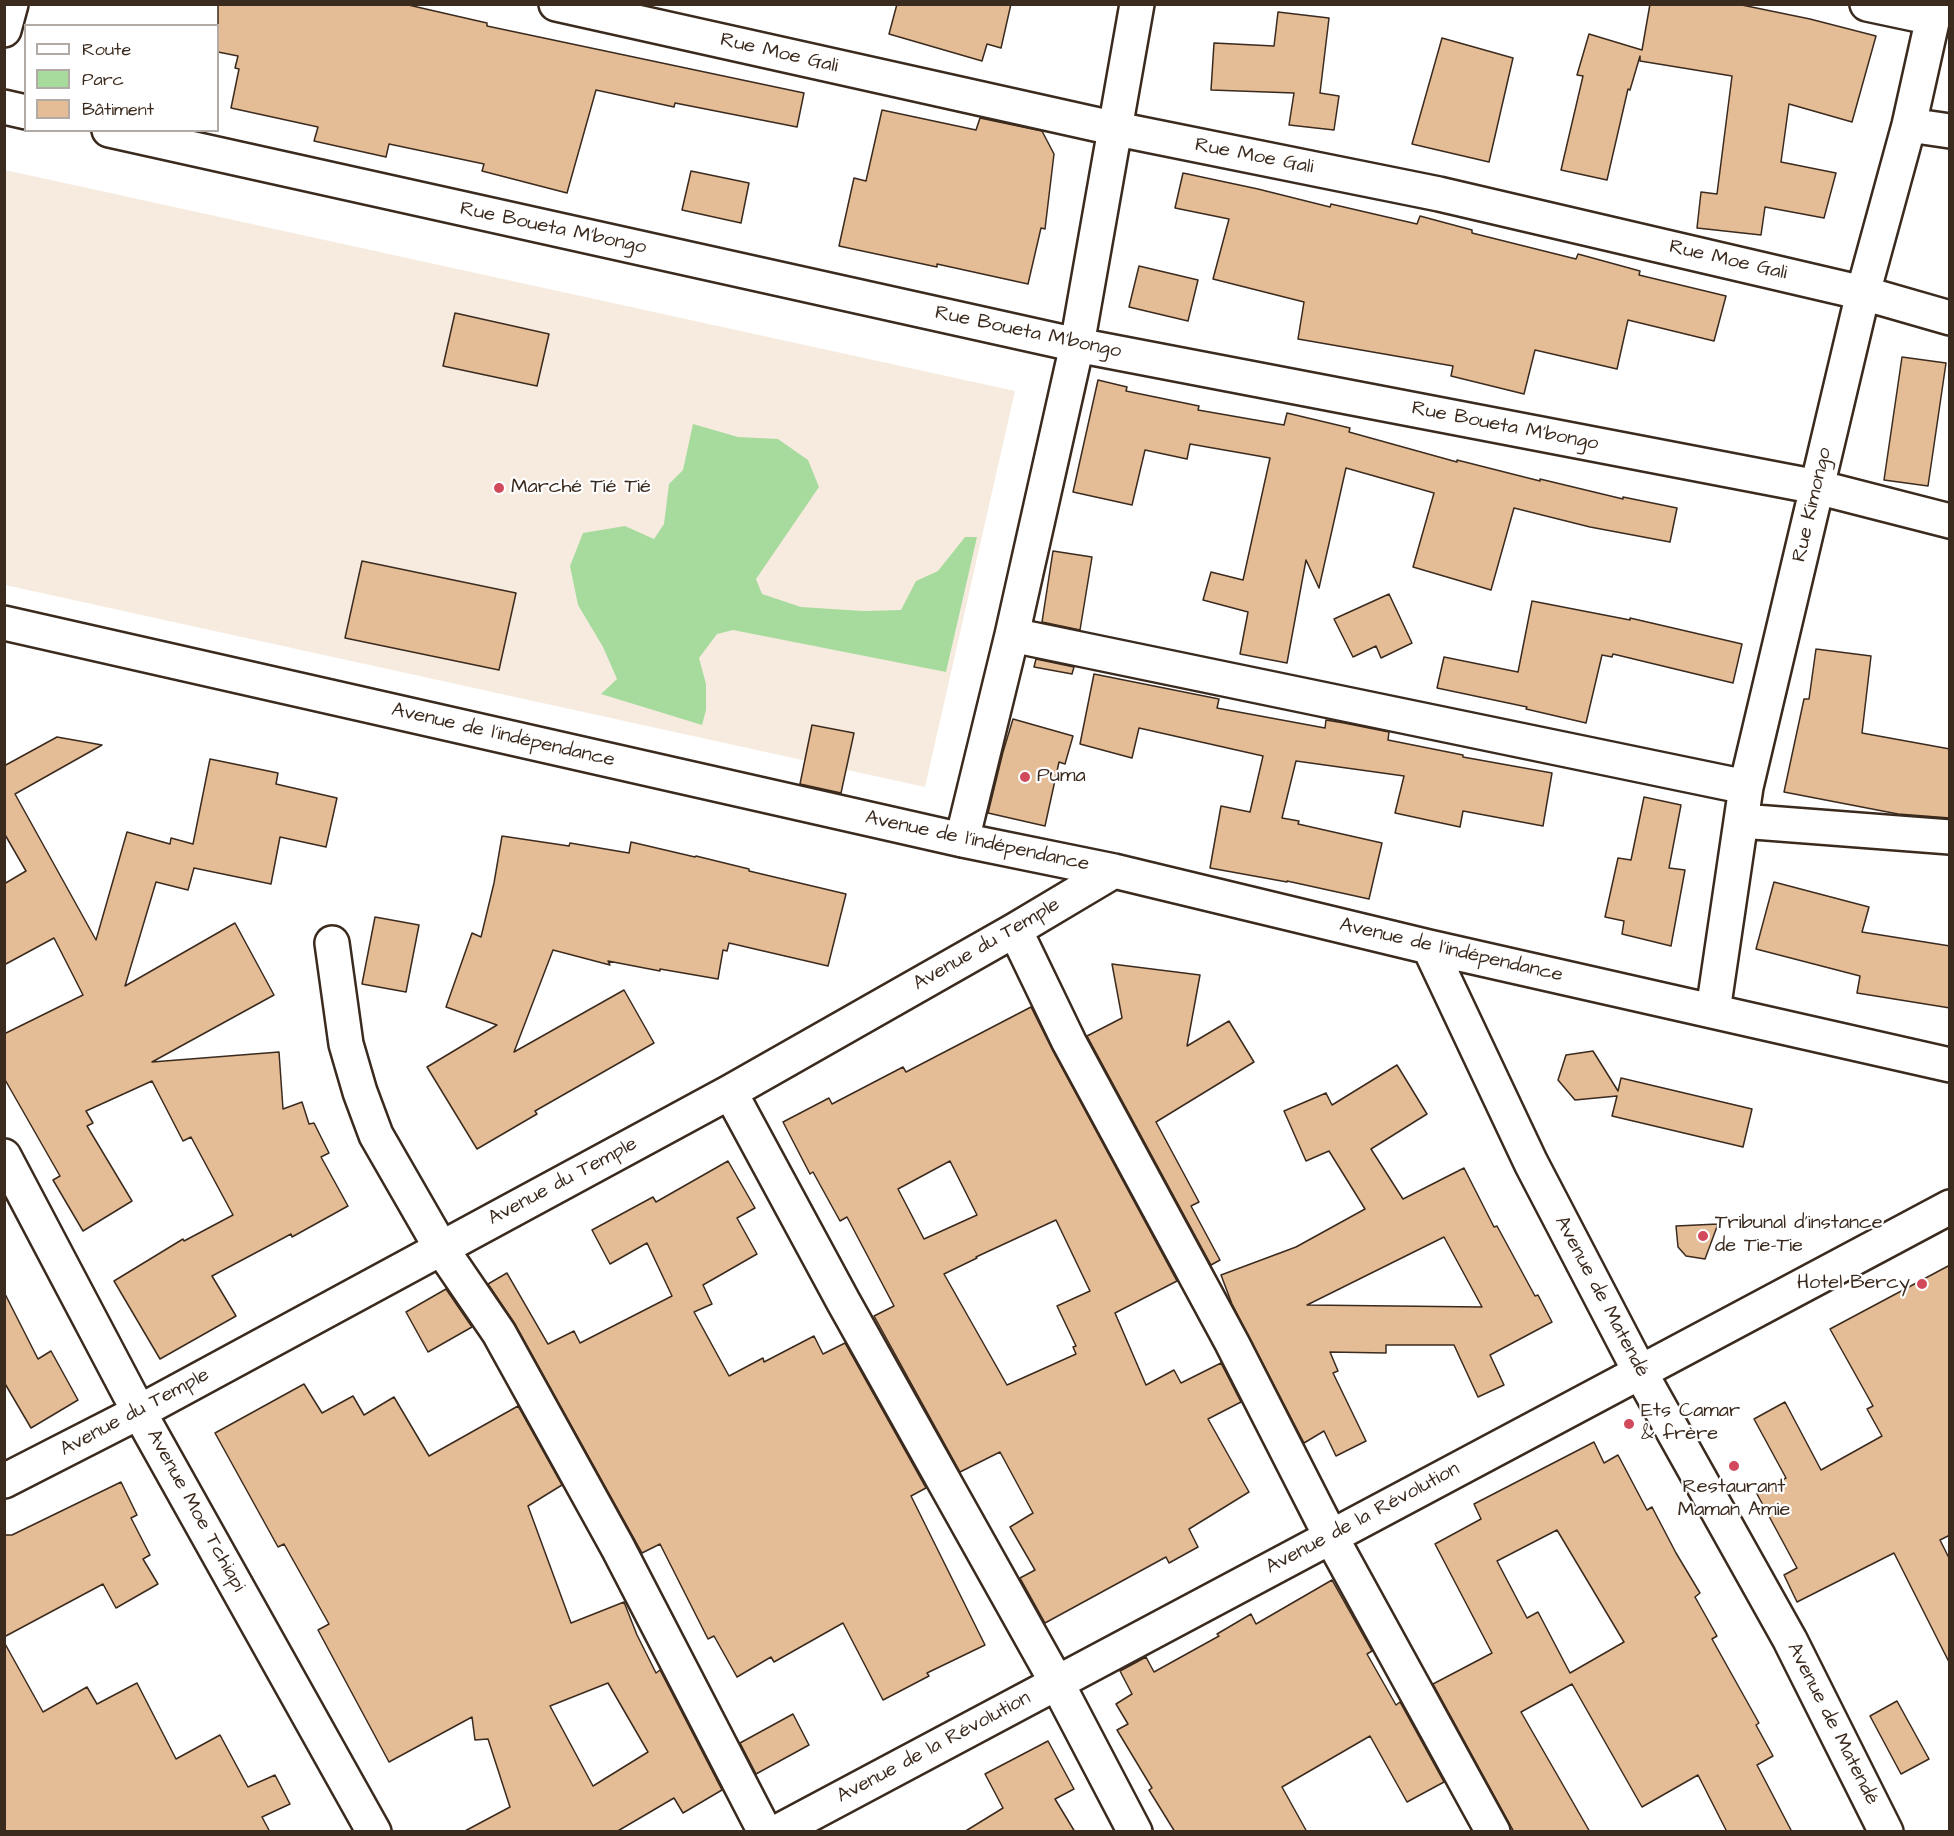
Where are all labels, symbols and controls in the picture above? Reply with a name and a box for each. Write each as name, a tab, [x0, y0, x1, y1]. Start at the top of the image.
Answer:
legend	[24, 24, 219, 132]
street label: Rue Moe Gali	[718, 29, 840, 79]
text: Route	[82, 37, 131, 62]
text: Parc	[82, 67, 124, 92]
text: Bâtiment	[82, 97, 154, 122]
street label: Rue Moe Gali	[1193, 134, 1315, 180]
street label: Rue Boueta M'bongo	[458, 198, 648, 260]
street label: Rue Moe Gali	[1667, 236, 1789, 286]
street label: Rue Boueta M'bongo	[933, 302, 1123, 364]
street label: Rue Boueta M'bongo	[1410, 397, 1600, 457]
street label: Rue Kimongo	[1788, 445, 1838, 565]
place label: Marché Tié Tié	[511, 476, 651, 500]
marker: Marché Tié Tié	[492, 481, 506, 495]
street label: Avenue de l'indépendance	[389, 699, 617, 773]
place label: Puma	[1037, 765, 1086, 789]
marker: Puma	[1018, 770, 1032, 784]
street label: Avenue de l'indépendance	[863, 807, 1091, 877]
street label: Avenue du Temple	[909, 893, 1065, 997]
street label: Avenue de l'indépendance	[1337, 914, 1565, 988]
street label: Avenue du Temple	[484, 1133, 642, 1231]
street label: Avenue de Matendé	[1548, 1212, 1654, 1382]
place label: Tribunal d'instance de Tie-Tie	[1715, 1212, 1883, 1259]
marker: Tribunal d'instance de Tie-Tie	[1696, 1229, 1710, 1243]
place label: Hotel Bercy	[1797, 1272, 1910, 1296]
marker: Hotel Bercy	[1915, 1277, 1929, 1291]
street label: Avenue du Temple	[56, 1364, 214, 1462]
place label: Ets Camar & frère	[1641, 1400, 1740, 1447]
marker: Ets Camar & frère	[1622, 1417, 1636, 1431]
street label: Avenue Moe Tchiapi	[140, 1426, 250, 1596]
street label: Avenue de la Révolution	[1262, 1458, 1464, 1580]
marker: Restaurant Maman Amie	[1727, 1459, 1741, 1473]
place label: Restaurant Maman Amie	[1678, 1476, 1790, 1523]
street label: Avenue de Matendé	[1781, 1639, 1883, 1809]
street label: Avenue de la Révolution	[833, 1687, 1035, 1809]

